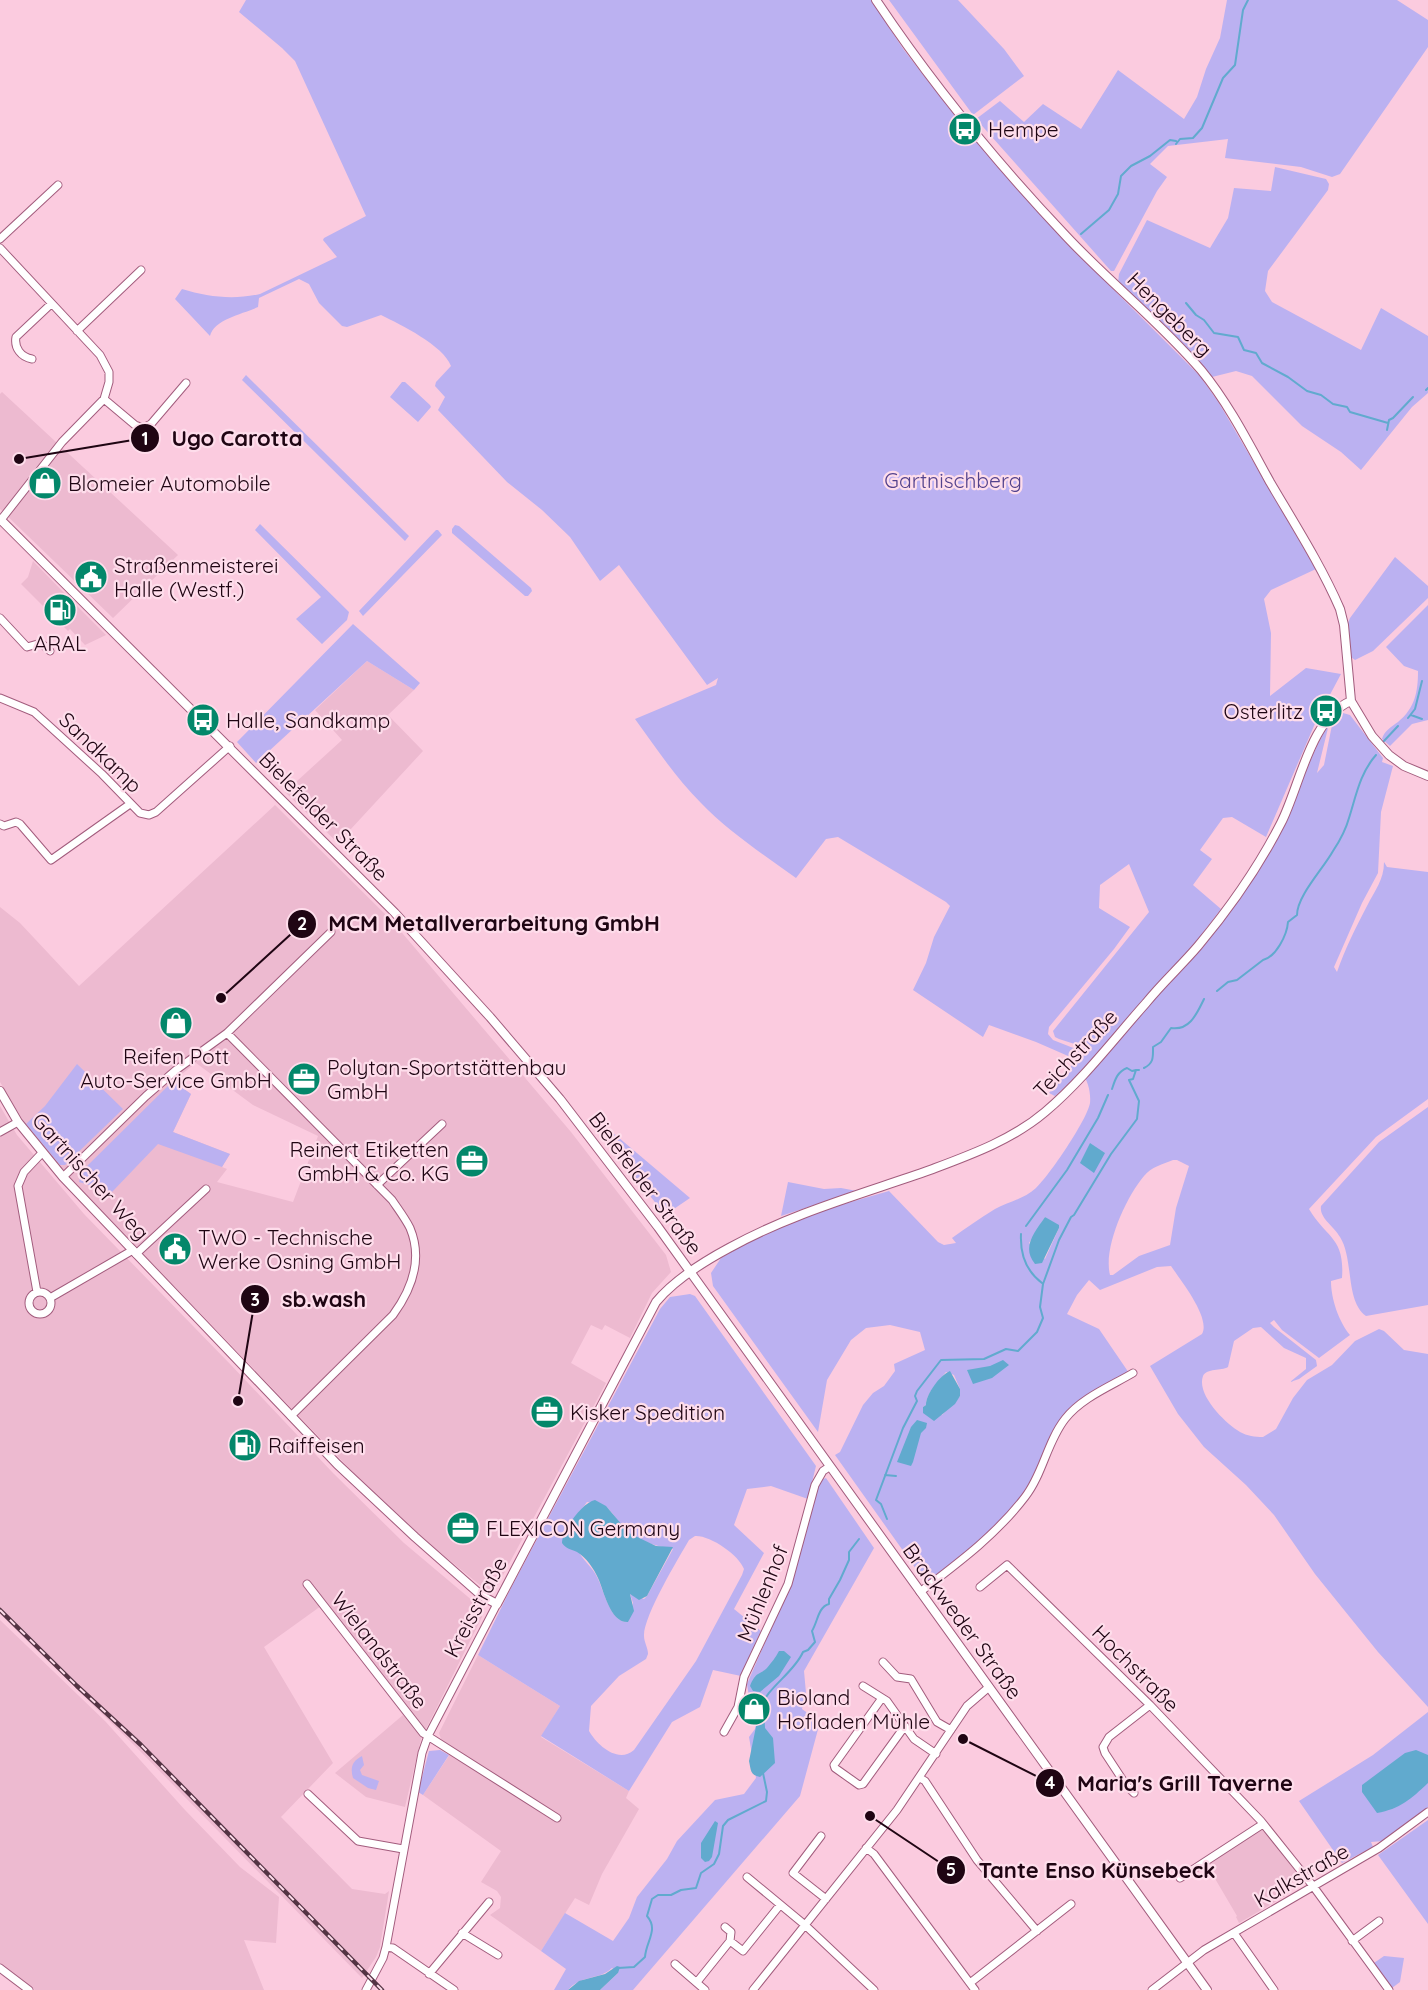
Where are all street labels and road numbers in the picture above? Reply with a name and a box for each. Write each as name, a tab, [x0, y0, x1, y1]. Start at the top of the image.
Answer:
street label: Hengeberg	[1122, 266, 1218, 362]
street label: Sandkamp	[54, 706, 148, 798]
street label: Bielefelder Straße	[254, 746, 394, 886]
street label: Teichstraße	[1027, 1003, 1123, 1103]
street label: Bielefelder Straße	[584, 1106, 708, 1260]
street label: Gartnischer Weg	[27, 1107, 155, 1245]
street label: Brackweder Straße	[898, 1538, 1028, 1704]
street label: Mühlenhof	[731, 1540, 793, 1645]
street label: Kreisstraße	[438, 1552, 512, 1662]
street label: Wielandstraße	[326, 1586, 434, 1714]
street label: Hochstraße	[1087, 1619, 1185, 1717]
street label: Kalkstraße	[1249, 1837, 1353, 1913]

